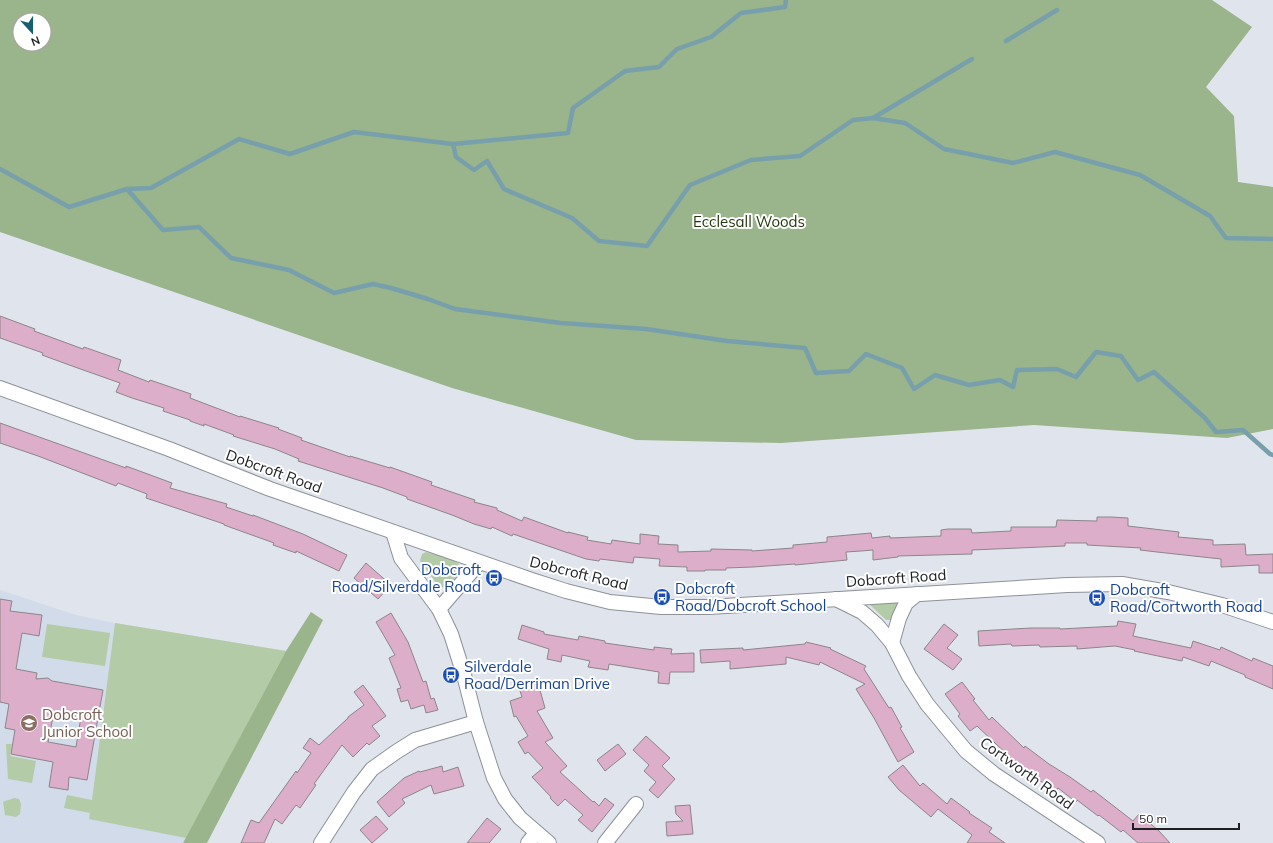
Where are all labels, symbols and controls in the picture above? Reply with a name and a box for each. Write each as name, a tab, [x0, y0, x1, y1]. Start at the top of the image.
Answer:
north arrow	[12, 12, 52, 52]
text: N	[29, 33, 42, 49]
park label: Ecclesall Woods	[693, 212, 805, 231]
street label: Dobcroft Road	[223, 445, 325, 497]
street label: Dobcroft Road	[528, 552, 630, 594]
place label: Dobcroft Road/Silverdale Road	[332, 560, 481, 596]
street label: Dobcroft Road	[845, 565, 947, 591]
bus stop icon: Dobcroft Road/Silverdale Road	[484, 568, 504, 588]
place label: Dobcroft Road/Dobcroft School	[675, 579, 826, 615]
place label: Dobcroft Road/Cortworth Road	[1110, 580, 1262, 616]
bus stop icon: Dobcroft Road/Dobcroft School	[652, 587, 672, 607]
bus stop icon: Dobcroft Road/Cortworth Road	[1087, 588, 1107, 608]
place label: Silverdale Road/Derriman Drive	[464, 657, 610, 693]
bus stop icon: Silverdale Road/Derriman Drive	[441, 665, 461, 685]
place label: Dobcroft Junior School	[42, 705, 132, 741]
school or university icon: Dobcroft Junior School	[19, 713, 39, 733]
street label: Cortworth Road	[976, 733, 1078, 813]
scale bar	[1133, 805, 1239, 831]
text: 50 m	[1139, 811, 1167, 826]

